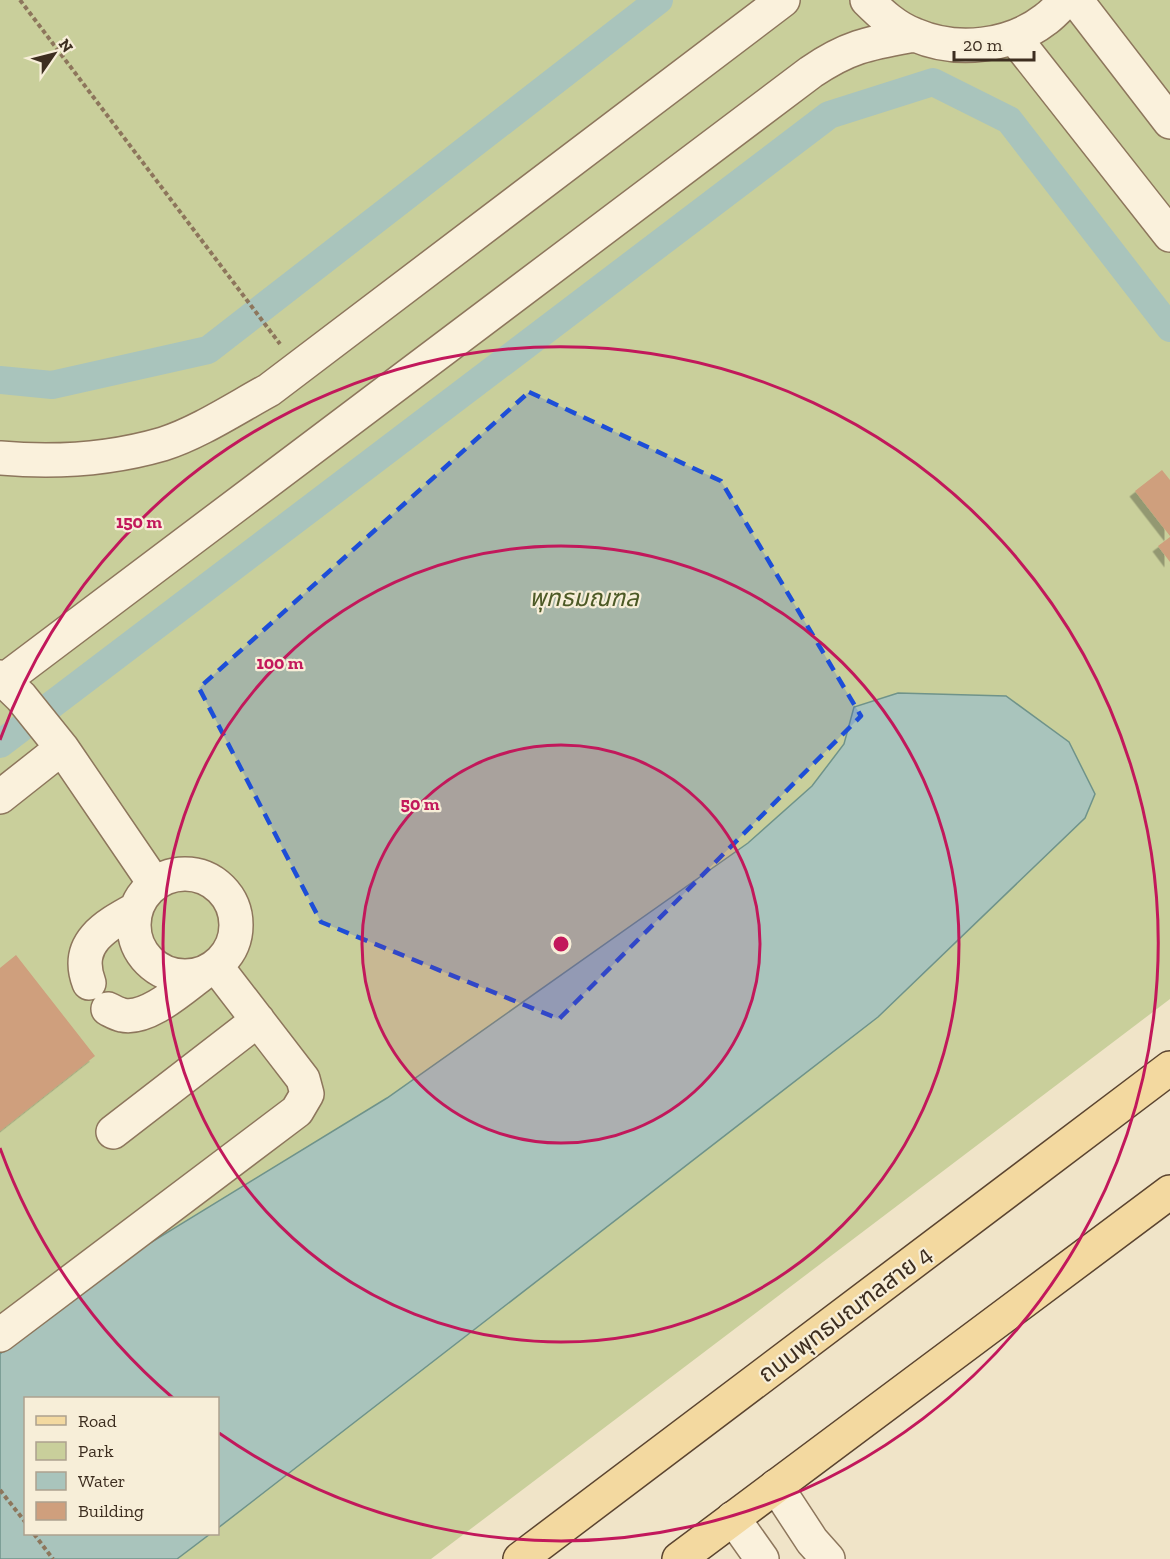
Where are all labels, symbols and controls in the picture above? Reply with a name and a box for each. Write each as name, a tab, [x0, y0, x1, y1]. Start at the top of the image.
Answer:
north arrow	[24, 24, 84, 84]
scale bar	[954, 24, 1034, 62]
text: 20 m	[963, 34, 1003, 56]
text: N	[55, 35, 77, 56]
text: 150 m	[116, 511, 162, 533]
park label: พุทธมณฑล	[529, 583, 640, 613]
text: 100 m	[256, 652, 304, 674]
text: 50 m	[401, 793, 440, 815]
centre of rings	[551, 934, 571, 954]
street label: ถนนพุทธมณฑลสาย 4	[752, 1239, 938, 1389]
legend	[24, 1397, 219, 1535]
text: Road	[78, 1410, 117, 1432]
text: Park	[78, 1440, 114, 1462]
text: Water	[78, 1470, 125, 1492]
text: Building	[78, 1500, 144, 1522]

